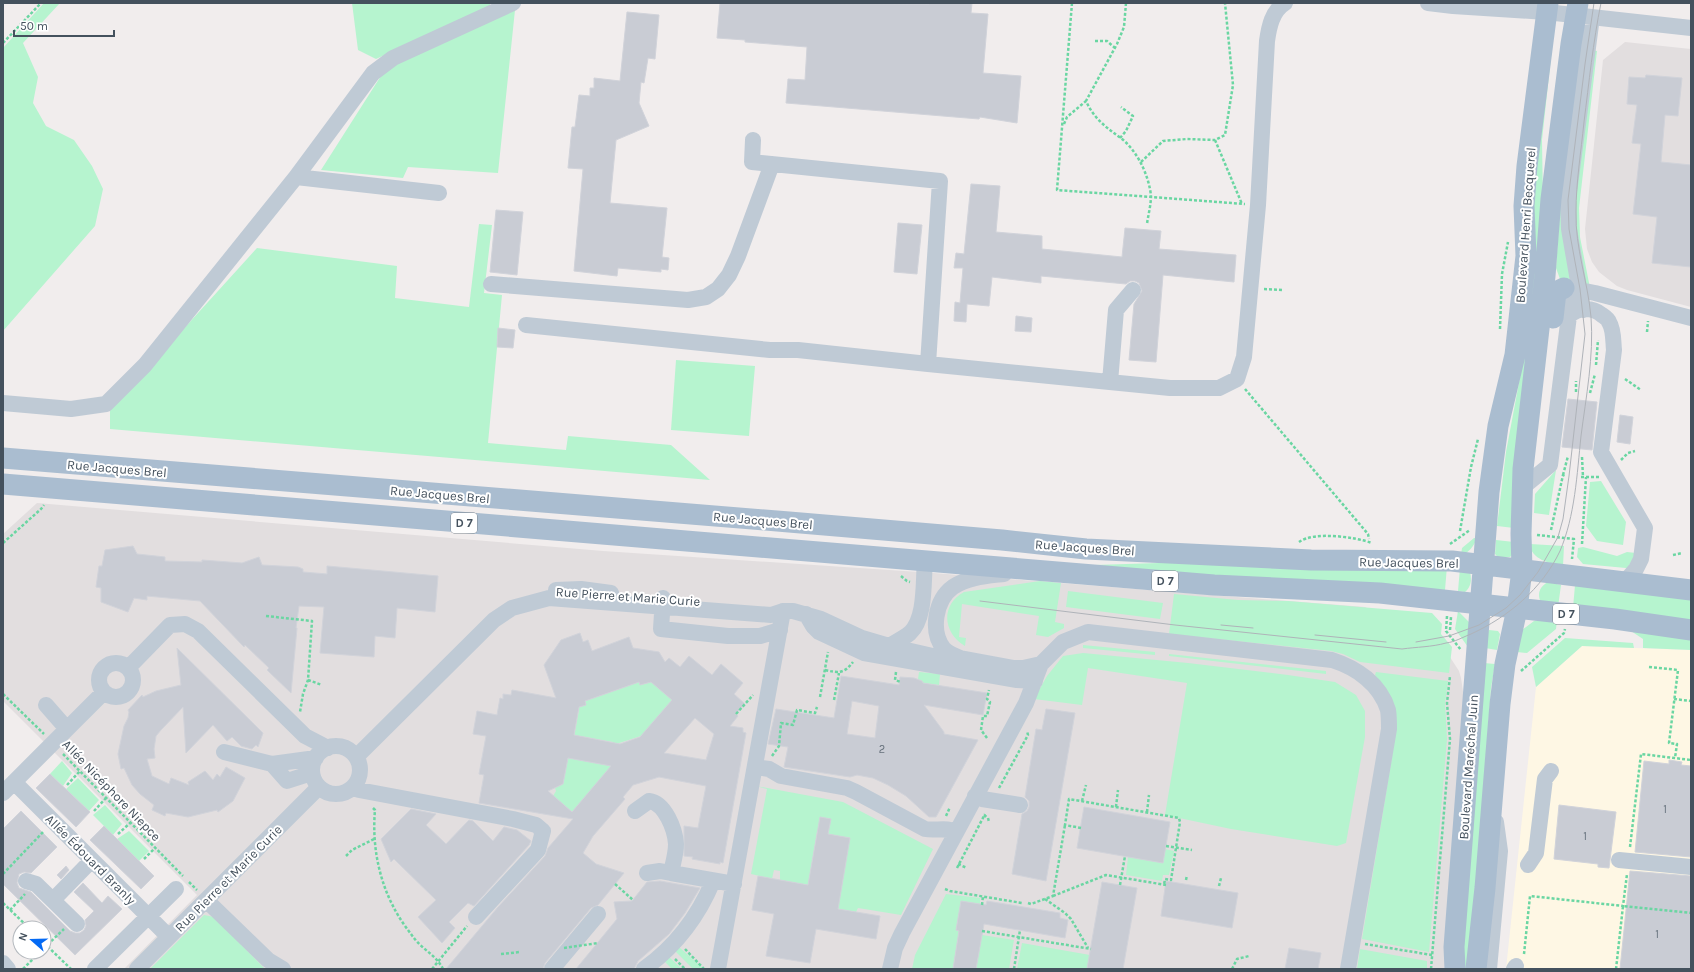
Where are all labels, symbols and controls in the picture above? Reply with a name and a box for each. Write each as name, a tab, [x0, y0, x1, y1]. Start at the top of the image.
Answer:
scale bar	[14, 12, 114, 38]
text: 50 m	[20, 19, 48, 33]
street label: Boulevard Henri Becquerel	[1513, 147, 1539, 303]
street label: Rue Jacques Brel	[66, 457, 167, 481]
street label: Rue Jacques Brel	[389, 483, 490, 507]
street label: Rue Jacques Brel	[712, 509, 813, 533]
road number: D 7	[451, 513, 477, 533]
street label: Rue Jacques Brel	[1035, 537, 1135, 559]
street label: Rue Jacques Brel	[1359, 554, 1459, 572]
road number: D 7	[1152, 571, 1178, 591]
street label: Rue Pierre et Marie Curie	[555, 584, 701, 609]
road number: D 7	[1553, 604, 1579, 624]
street label: Boulevard Maréchal Juin	[1456, 694, 1481, 840]
street label: Allée Nicéphore Niepce	[59, 737, 164, 844]
house number: 2	[879, 743, 885, 756]
house number: 1	[1663, 803, 1667, 816]
street label: Allée Édouard Branly	[42, 810, 140, 908]
street label: Rue Pierre et Marie Curie	[172, 822, 285, 935]
house number: 1	[1583, 830, 1587, 843]
north arrow	[12, 920, 52, 960]
house number: 1	[1655, 928, 1659, 941]
text: N	[16, 931, 31, 943]

